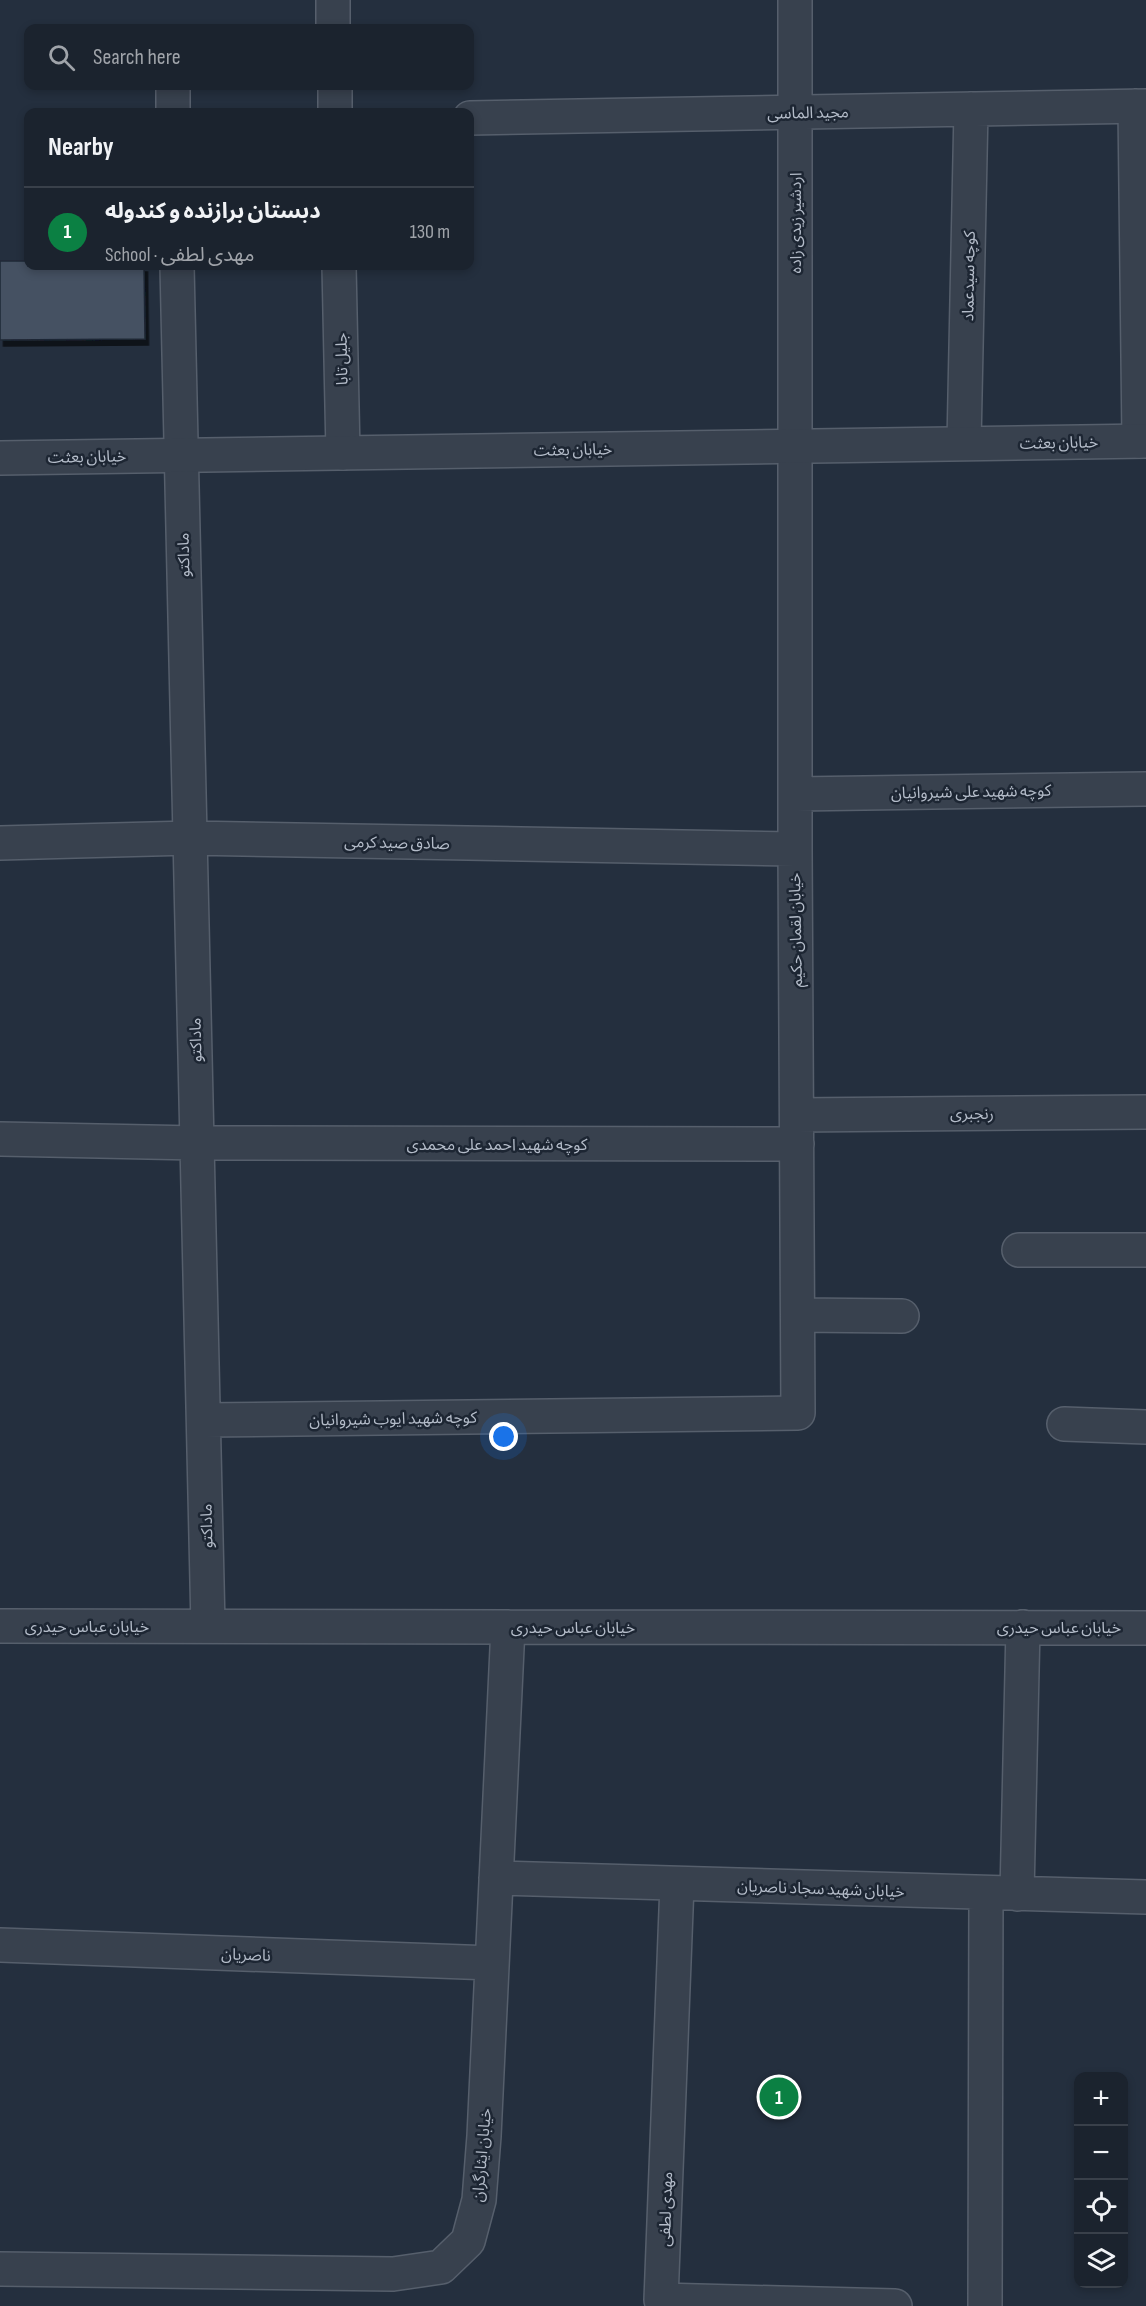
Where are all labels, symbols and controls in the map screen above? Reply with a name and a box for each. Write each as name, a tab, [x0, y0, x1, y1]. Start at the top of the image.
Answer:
search box	[24, 24, 474, 90]
icon: search	[45, 41, 78, 74]
text: Search here	[93, 44, 180, 71]
street label: مجید الماسی	[767, 103, 849, 124]
text: Nearby	[48, 132, 114, 163]
street label: اردشیر زیدی زاده	[787, 172, 806, 274]
text: دبستان برازنده و کندوله	[105, 198, 321, 225]
text: 1	[64, 220, 71, 244]
text: 130 m	[410, 220, 450, 244]
street label: کوچه سیدعماد	[959, 230, 980, 321]
text: School · مهدی لطفی	[105, 243, 254, 267]
street label: جلیل تابا	[333, 332, 352, 386]
street label: خیابان بعثت	[1020, 433, 1098, 454]
street label: خیابان بعثت	[534, 440, 612, 461]
street label: خیابان بعثت	[48, 447, 126, 468]
street label: ماداکتو	[175, 533, 194, 577]
street label: کوچه شهید علی شیروانیان	[891, 782, 1052, 803]
street label: صادق صید کرمی	[344, 833, 450, 854]
street label: خیابان لقمان حکیم	[786, 873, 809, 987]
street label: ماداکتو	[187, 1018, 206, 1062]
street label: رنجبری	[950, 1105, 994, 1124]
street label: کوچه شهید احمد علی محمدی	[407, 1136, 588, 1155]
street label: کوچه شهید ایوب شیروانیان	[309, 1409, 478, 1431]
your location	[489, 1422, 518, 1451]
street label: ماداکتو	[198, 1504, 217, 1548]
street label: خیابان عباس حیدری	[25, 1618, 149, 1637]
street label: خیابان عباس حیدری	[511, 1619, 635, 1638]
street label: خیابان عباس حیدری	[997, 1619, 1121, 1638]
street label: خیابان شهید سجاد ناصریان	[737, 1877, 905, 1902]
street label: ناصریان	[221, 1945, 271, 1966]
map controls	[1074, 2072, 1128, 2288]
button: +	[1074, 2072, 1128, 2126]
pin: 1	[760, 2074, 798, 2120]
street label: خیابان ایثارگران	[469, 2107, 496, 2203]
button: −	[1074, 2126, 1128, 2180]
street label: مهدی لطفی	[656, 2171, 677, 2247]
button: locate	[1074, 2180, 1128, 2234]
button: layers	[1074, 2234, 1128, 2288]

